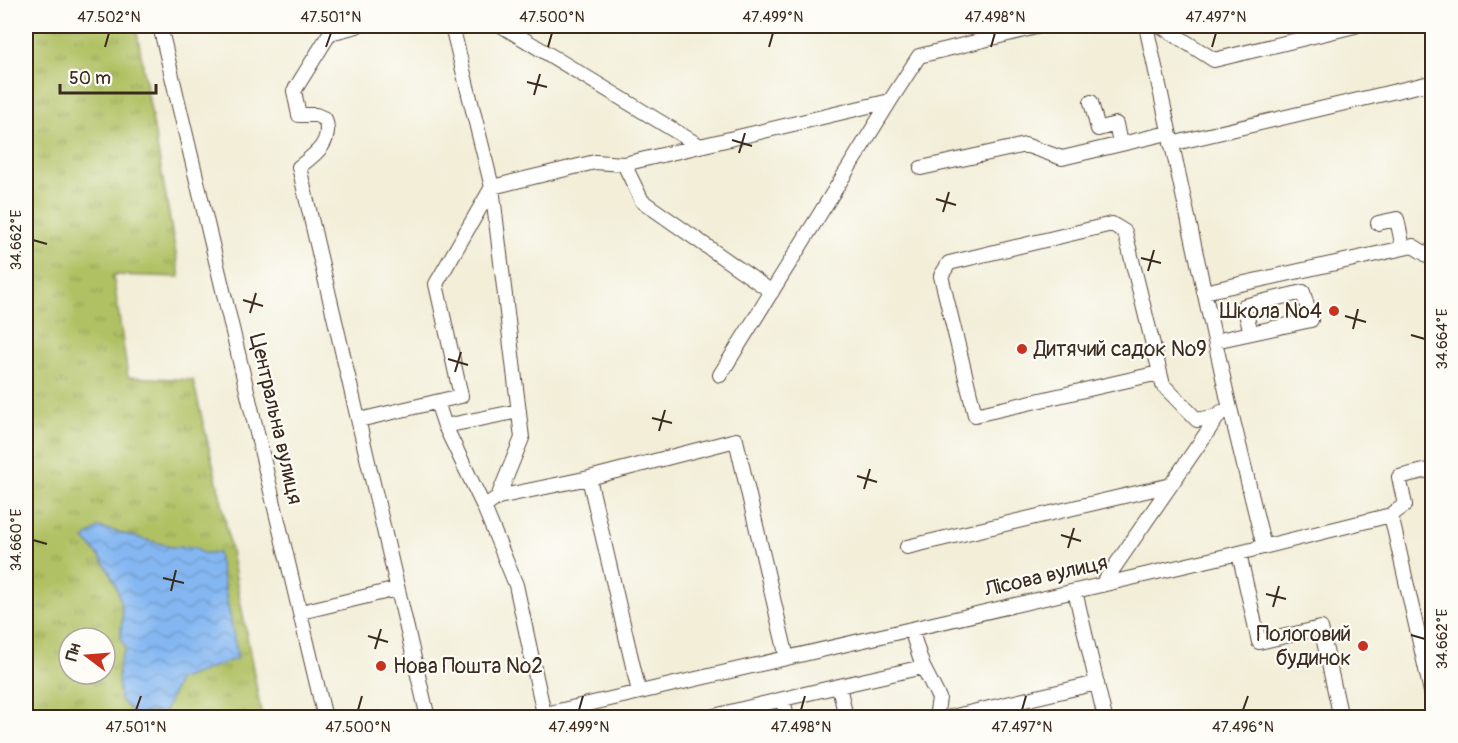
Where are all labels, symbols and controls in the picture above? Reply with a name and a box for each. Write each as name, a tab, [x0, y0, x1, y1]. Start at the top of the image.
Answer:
text: 47.502°N	[77, 8, 141, 27]
text: 47.501°N	[301, 8, 361, 27]
text: 47.500°N	[519, 8, 585, 27]
text: 47.499°N	[743, 8, 803, 27]
text: 47.498°N	[965, 8, 1025, 27]
text: 47.497°N	[1186, 8, 1247, 27]
scale bar	[60, 57, 156, 95]
text: 50 m	[69, 67, 111, 90]
text: 34.662°E	[7, 210, 26, 270]
place label: Школа №4	[1220, 298, 1322, 325]
marker: Школа №4	[1327, 304, 1341, 318]
text: 34.664°E	[1433, 308, 1452, 369]
street label: Центральна вулиця	[243, 331, 309, 507]
place label: Дитячий садок №9	[1033, 336, 1207, 363]
marker: Дитячий садок №9	[1015, 342, 1029, 356]
text: 34.660°E	[7, 509, 26, 571]
street label: Лісова вулиця	[981, 549, 1110, 604]
text: 34.662°E	[1433, 609, 1452, 669]
place label: Пологовий будинок	[1257, 621, 1351, 672]
north arrow	[57, 626, 117, 686]
marker: Пологовий будинок	[1356, 639, 1370, 653]
text: Пн	[62, 641, 86, 663]
place label: Нова Пошта №2	[393, 653, 543, 680]
marker: Нова Пошта №2	[374, 659, 388, 673]
text: 47.501°N	[106, 718, 166, 737]
text: 47.500°N	[325, 718, 391, 737]
text: 47.499°N	[549, 718, 609, 737]
text: 47.498°N	[771, 718, 831, 737]
text: 47.497°N	[992, 718, 1053, 737]
text: 47.496°N	[1212, 718, 1274, 737]

